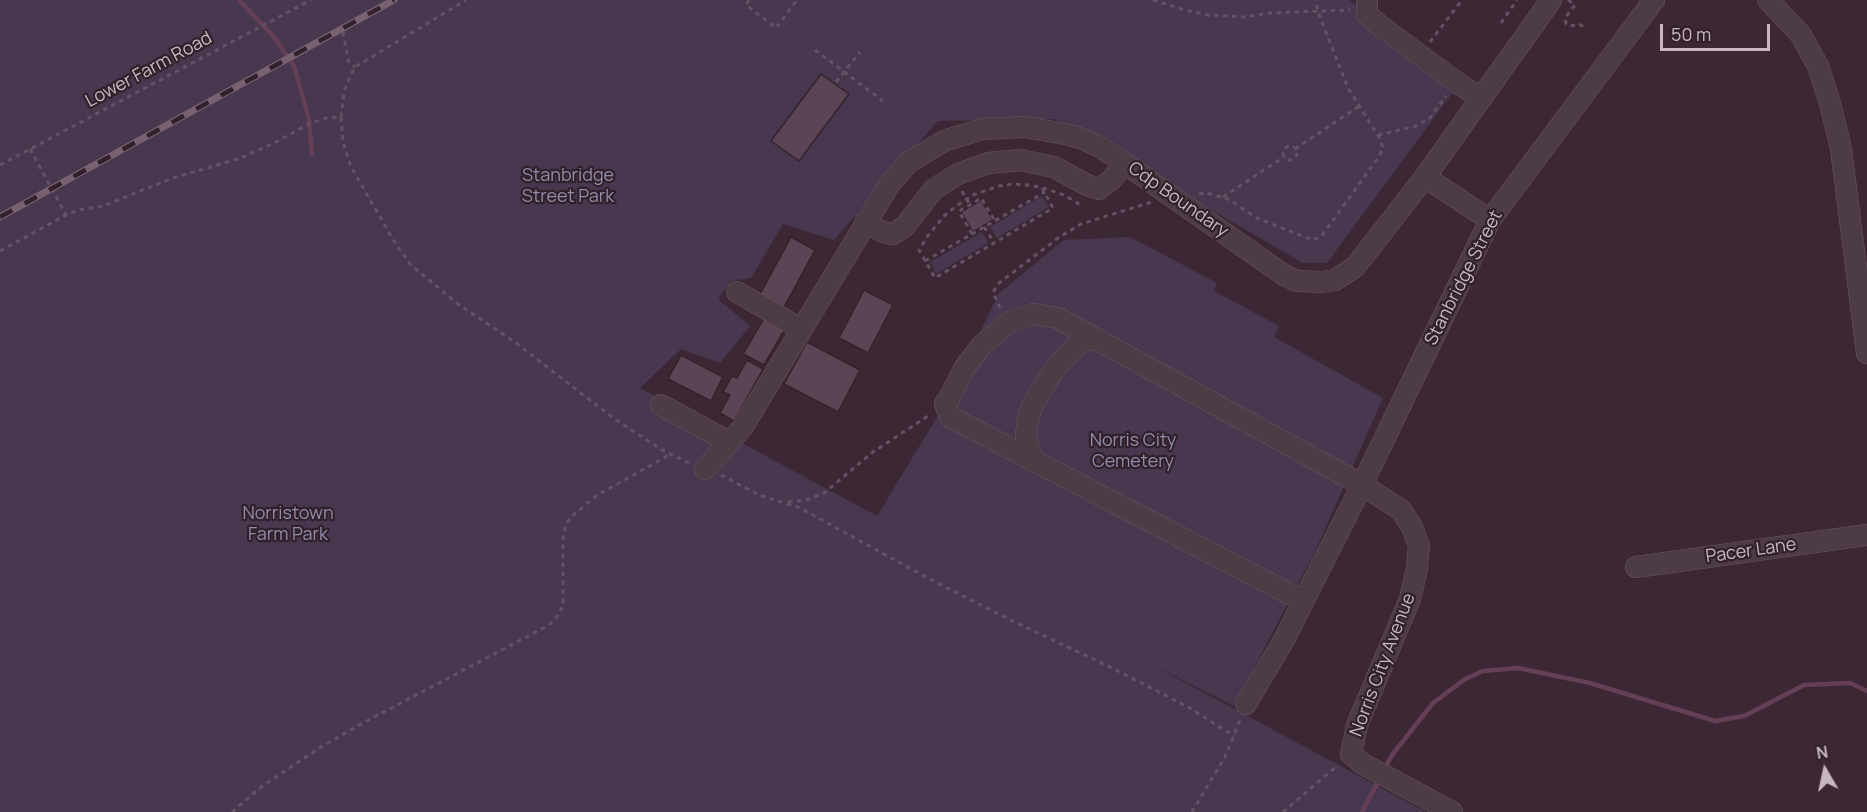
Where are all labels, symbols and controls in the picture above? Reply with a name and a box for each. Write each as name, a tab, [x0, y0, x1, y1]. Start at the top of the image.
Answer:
scale bar	[1663, 12, 1772, 50]
text: 50 m	[1671, 22, 1711, 46]
street label: Lower Farm Road	[82, 28, 216, 112]
street label: Cdp Boundary	[1124, 158, 1232, 242]
park label: Stanbridge Street Park	[522, 165, 614, 207]
street label: Stanbridge Street	[1421, 207, 1507, 349]
park label: Norris City Cemetery	[1090, 430, 1176, 472]
park label: Norristown Farm Park	[242, 503, 334, 546]
street label: Pacer Lane	[1704, 534, 1798, 568]
street label: Norris City Avenue	[1346, 590, 1420, 740]
north arrow	[1795, 740, 1855, 800]
text: N	[1815, 740, 1830, 764]

